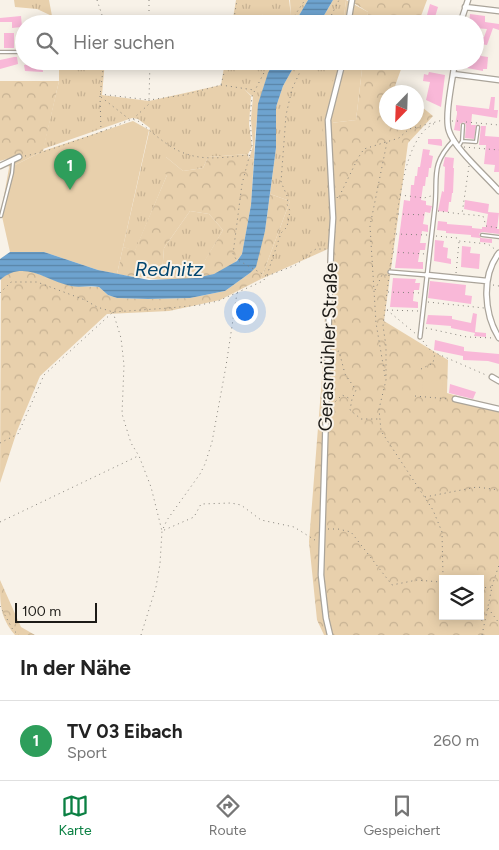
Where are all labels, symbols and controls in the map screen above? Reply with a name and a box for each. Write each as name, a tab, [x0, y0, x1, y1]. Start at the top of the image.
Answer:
search box	[15, 15, 484, 70]
icon: search	[33, 29, 61, 57]
text: Hier suchen	[73, 31, 174, 54]
north arrow	[379, 85, 424, 130]
pin: 1	[54, 149, 86, 190]
water label: Rednitz	[135, 257, 203, 281]
street label: Gerasmühler Straße	[314, 262, 342, 432]
your location	[232, 299, 258, 325]
map controls	[439, 575, 484, 620]
button: layers	[439, 575, 484, 620]
scale bar	[15, 600, 98, 623]
text: 100 m	[22, 603, 61, 620]
text: In der Nähe	[20, 655, 131, 680]
text: TV 03 Eibach	[67, 720, 183, 743]
text: 1	[33, 731, 39, 750]
text: 260 m	[433, 731, 479, 750]
text: Sport	[67, 743, 107, 762]
tab: Karte	[59, 792, 92, 839]
tab: Route	[209, 792, 246, 839]
tab: Gespeichert	[363, 792, 440, 839]

